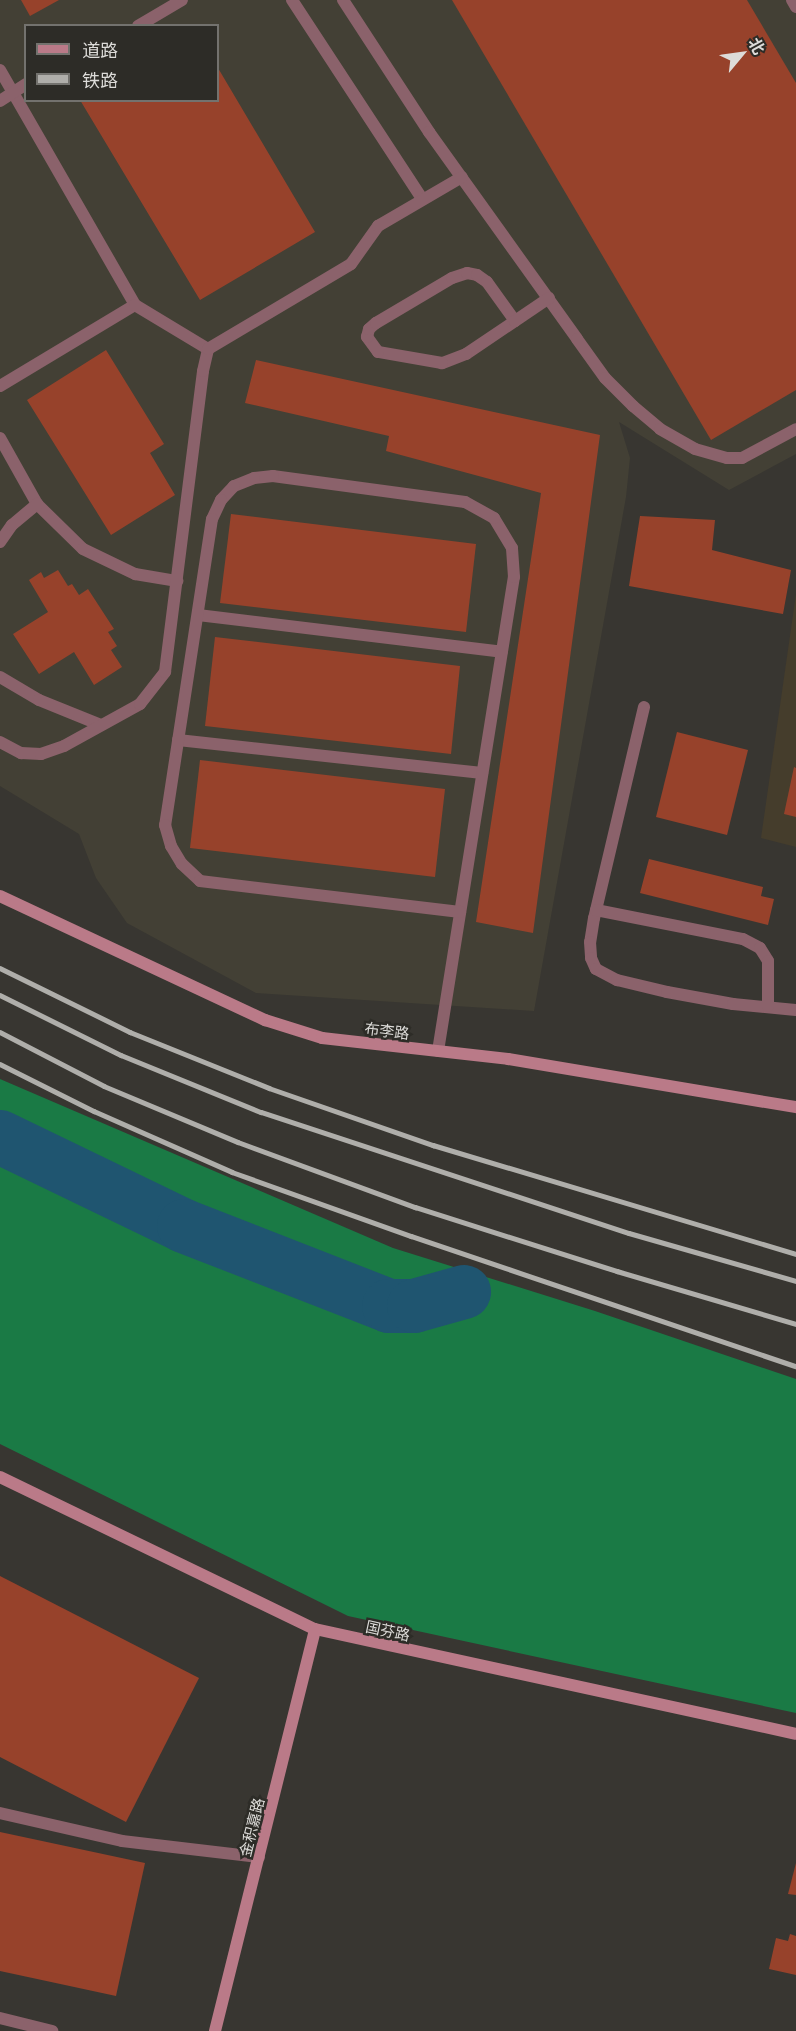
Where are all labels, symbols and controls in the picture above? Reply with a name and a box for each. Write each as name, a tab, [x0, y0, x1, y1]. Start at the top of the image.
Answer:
legend	[24, 24, 219, 102]
north arrow	[712, 24, 772, 84]
text: 北	[743, 32, 772, 58]
text: 道路	[82, 36, 118, 62]
text: 铁路	[82, 66, 118, 92]
street label: 布李路	[364, 1018, 410, 1042]
street label: 国芬路	[364, 1617, 412, 1643]
street label: 金积嘉路	[235, 1796, 267, 1858]

